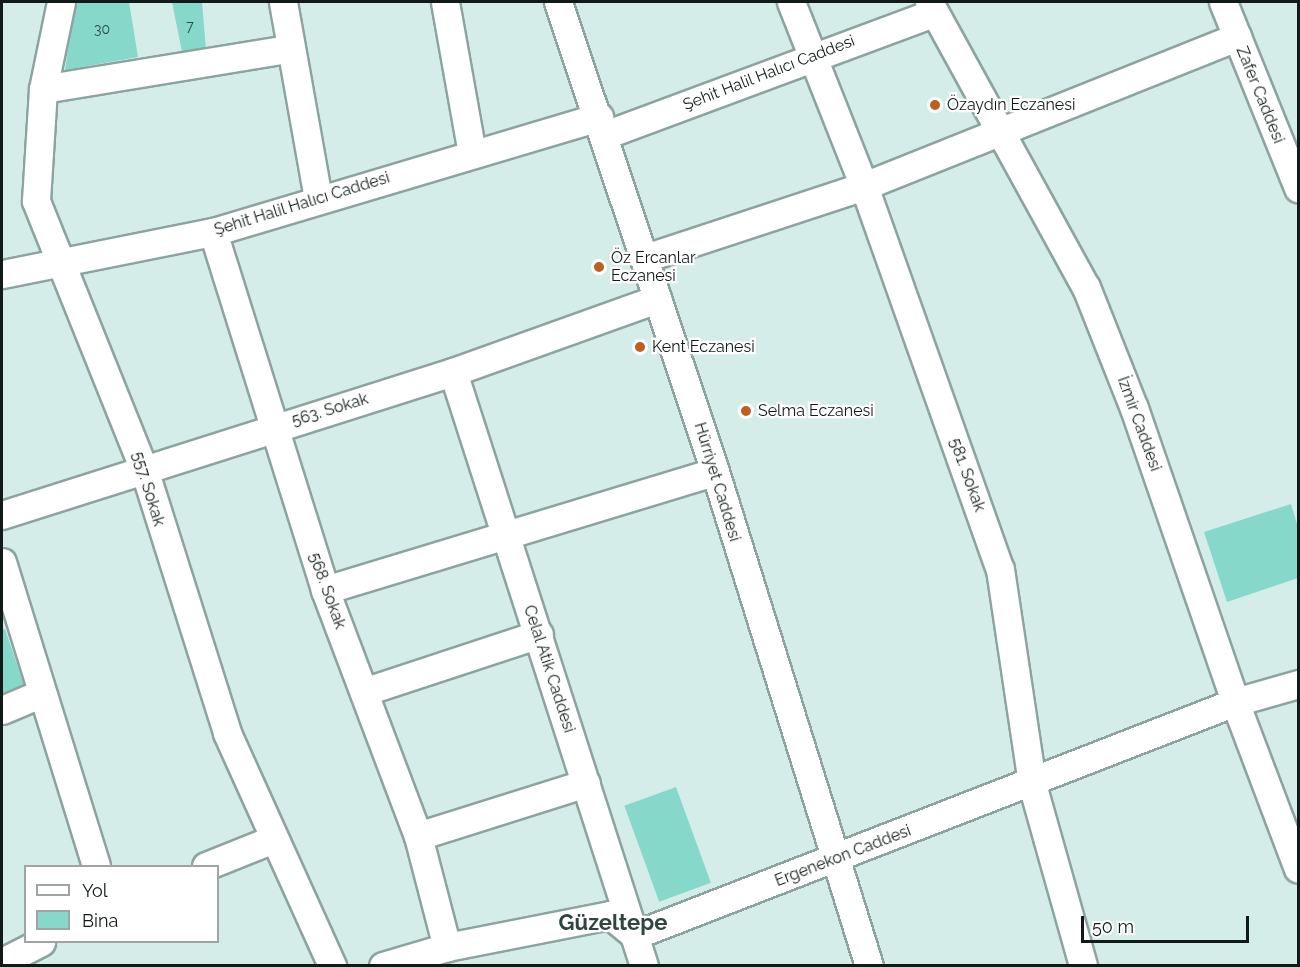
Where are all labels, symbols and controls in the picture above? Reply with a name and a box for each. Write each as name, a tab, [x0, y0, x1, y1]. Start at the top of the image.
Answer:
house number: 7	[186, 18, 194, 34]
house number: 30	[94, 21, 110, 37]
street label: Şehit Halil Halıcı Caddesi	[680, 31, 858, 115]
street label: Zafer Caddesi	[1232, 44, 1288, 146]
place label: Özaydın Eczanesi	[947, 95, 1075, 115]
marker: Özaydın Eczanesi	[928, 98, 942, 112]
street label: Şehit Halil Halıcı Caddesi	[212, 168, 392, 240]
place label: Öz Ercanlar Eczanesi	[611, 248, 696, 286]
marker: Öz Ercanlar Eczanesi	[592, 260, 606, 274]
place label: Kent Eczanesi	[652, 337, 755, 357]
marker: Kent Eczanesi	[633, 340, 647, 354]
street label: İzmir Caddesi	[1113, 374, 1165, 474]
street label: 563. Sokak	[289, 389, 371, 431]
place label: Selma Eczanesi	[758, 401, 874, 421]
marker: Selma Eczanesi	[739, 404, 753, 418]
street label: Hürriyet Caddesi	[690, 420, 744, 544]
street label: 581. Sokak	[945, 436, 989, 514]
street label: 557. Sokak	[128, 449, 168, 529]
street label: 568. Sokak	[304, 550, 350, 632]
street label: Celal Atik Caddesi	[519, 602, 579, 736]
street label: Ergenekon Caddesi	[772, 821, 914, 891]
legend	[24, 865, 219, 943]
text: Yol	[82, 880, 108, 901]
scale bar	[1084, 904, 1252, 942]
text: Bina	[82, 910, 118, 931]
district label: Güzeltepe	[559, 910, 667, 936]
text: 50 m	[1092, 916, 1134, 937]

